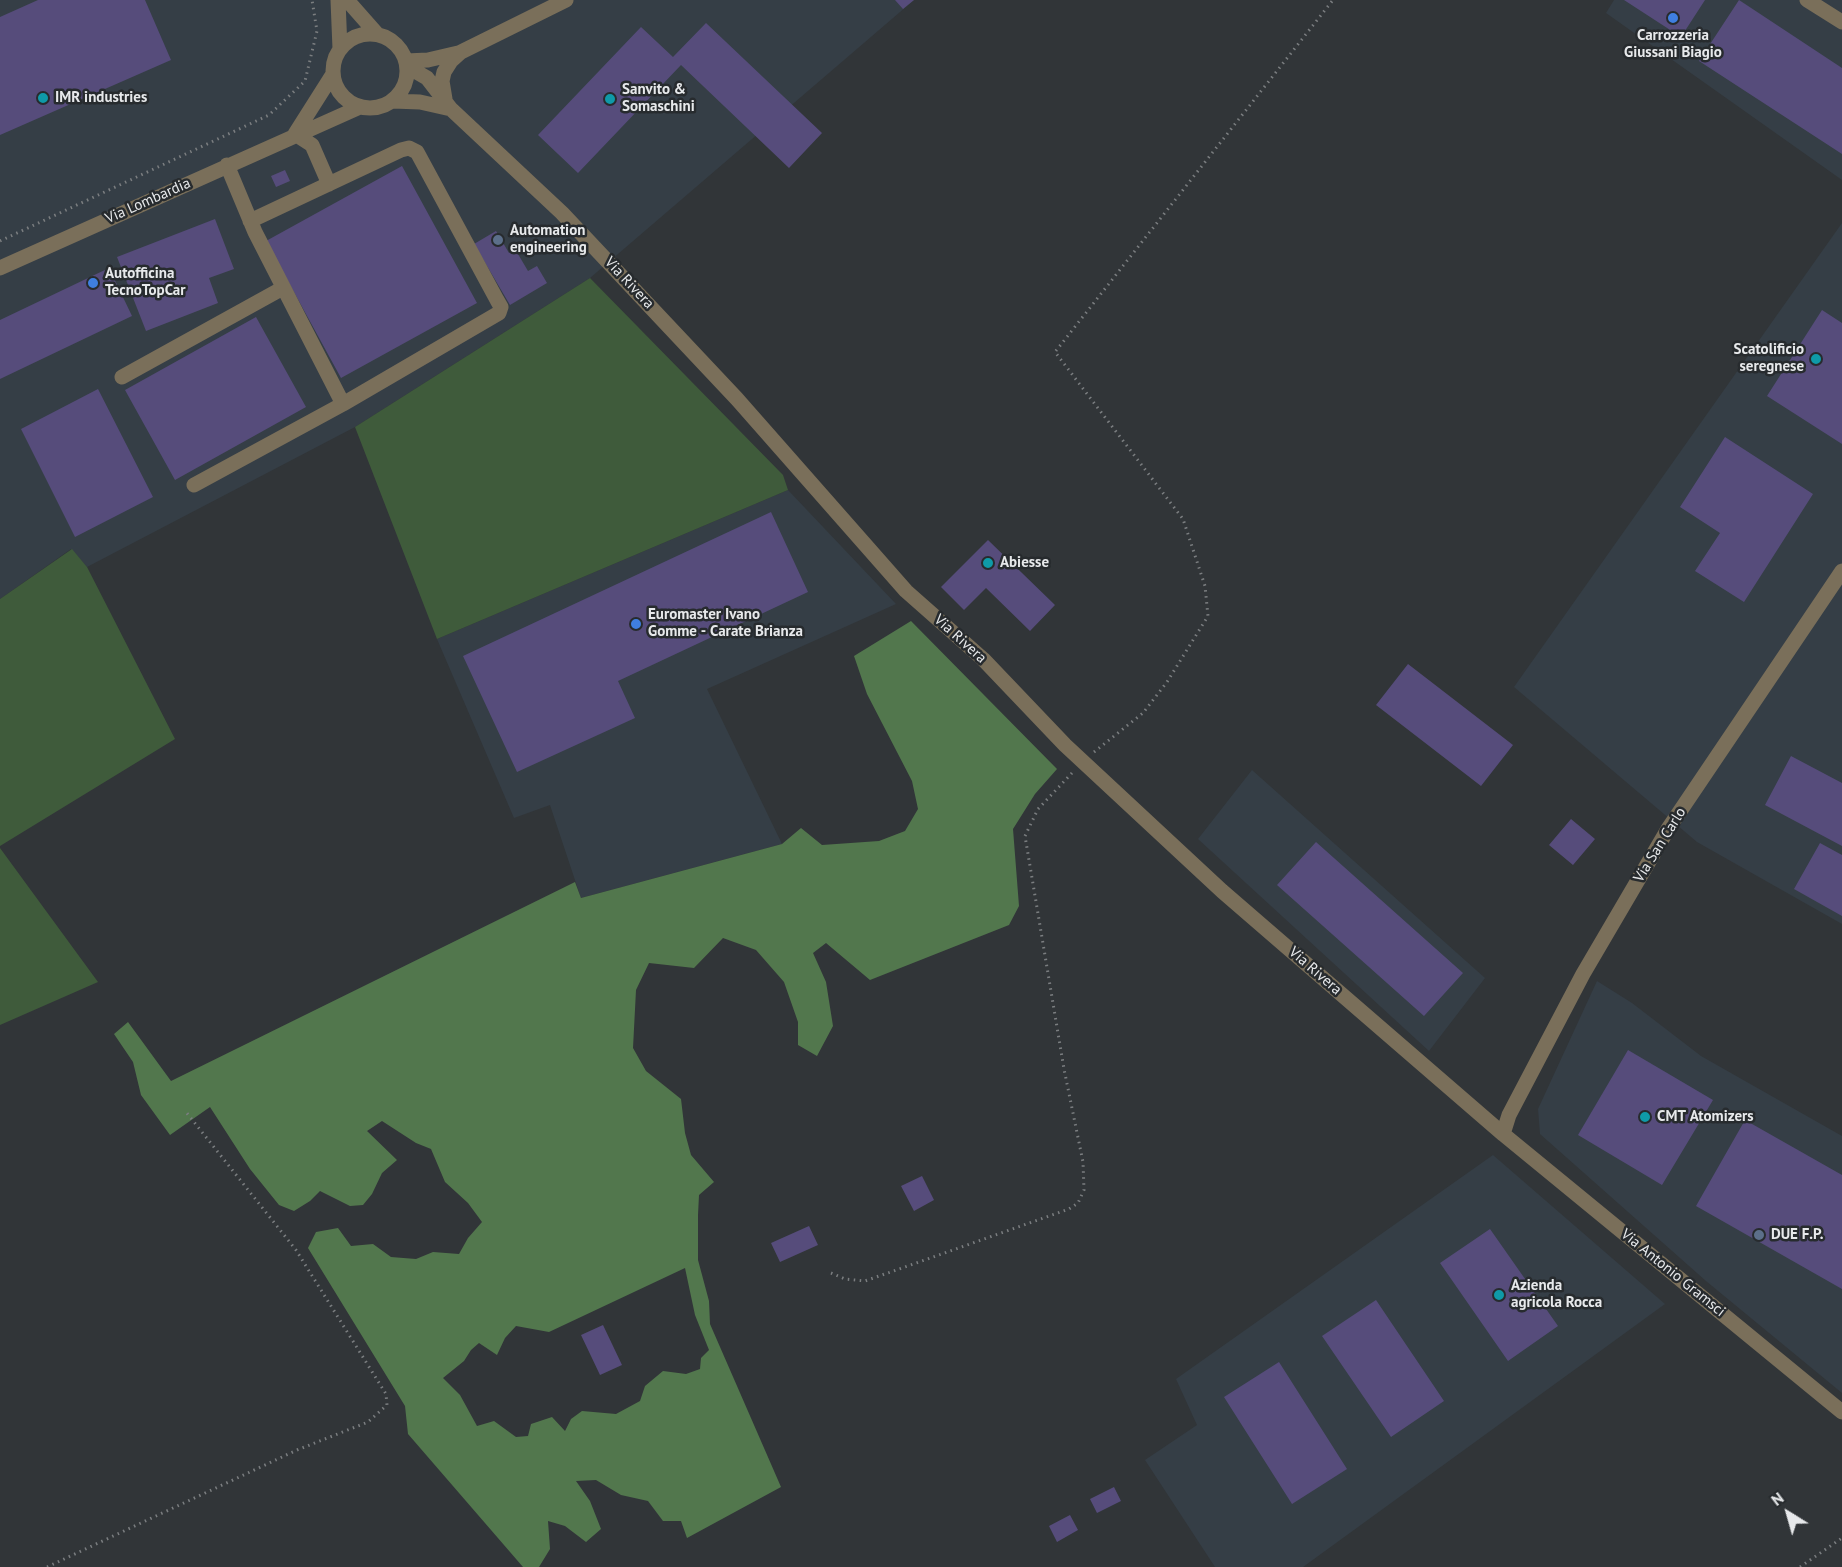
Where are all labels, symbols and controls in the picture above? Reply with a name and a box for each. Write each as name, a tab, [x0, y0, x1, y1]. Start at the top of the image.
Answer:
marker: Carrozzeria Giussani Biagio	[1666, 11, 1680, 25]
place label: Carrozzeria Giussani Biagio	[1624, 27, 1722, 62]
place label: Sanvito & Somaschini	[622, 81, 695, 116]
place label: IMR industries	[55, 89, 147, 107]
marker: IMR industries	[36, 91, 50, 105]
marker: Sanvito & Somaschini	[603, 92, 617, 106]
street label: Via Lombardia	[103, 174, 193, 228]
place label: Automation engineering	[510, 222, 587, 257]
marker: Automation engineering	[491, 233, 505, 247]
street label: Via Rivera	[601, 253, 657, 313]
place label: Autofficina TecnoTopCar	[105, 265, 186, 300]
marker: Autofficina TecnoTopCar	[86, 276, 100, 290]
place label: Scatolificio seregnese	[1734, 341, 1804, 376]
marker: Scatolificio seregnese	[1809, 352, 1823, 366]
place label: Abiesse	[1000, 554, 1049, 572]
marker: Abiesse	[981, 556, 995, 570]
place label: Euromaster Ivano Gomme - Carate Brianza	[648, 606, 803, 641]
street label: Via Rivera	[930, 611, 990, 667]
marker: Euromaster Ivano Gomme - Carate Brianza	[629, 617, 643, 631]
street label: Via San Carlo	[1630, 804, 1690, 886]
street label: Via Rivera	[1285, 943, 1345, 999]
place label: CMT Atomizers	[1657, 1108, 1754, 1126]
marker: CMT Atomizers	[1638, 1110, 1652, 1124]
street label: Via Antonio Gramsci	[1617, 1225, 1729, 1321]
place label: DUE F.P.	[1771, 1226, 1823, 1244]
marker: DUE F.P.	[1752, 1228, 1766, 1242]
place label: Azienda agricola Rocca	[1511, 1277, 1602, 1312]
marker: Azienda agricola Rocca	[1492, 1288, 1506, 1302]
north arrow	[1758, 1483, 1818, 1543]
text: N	[1767, 1487, 1787, 1510]

